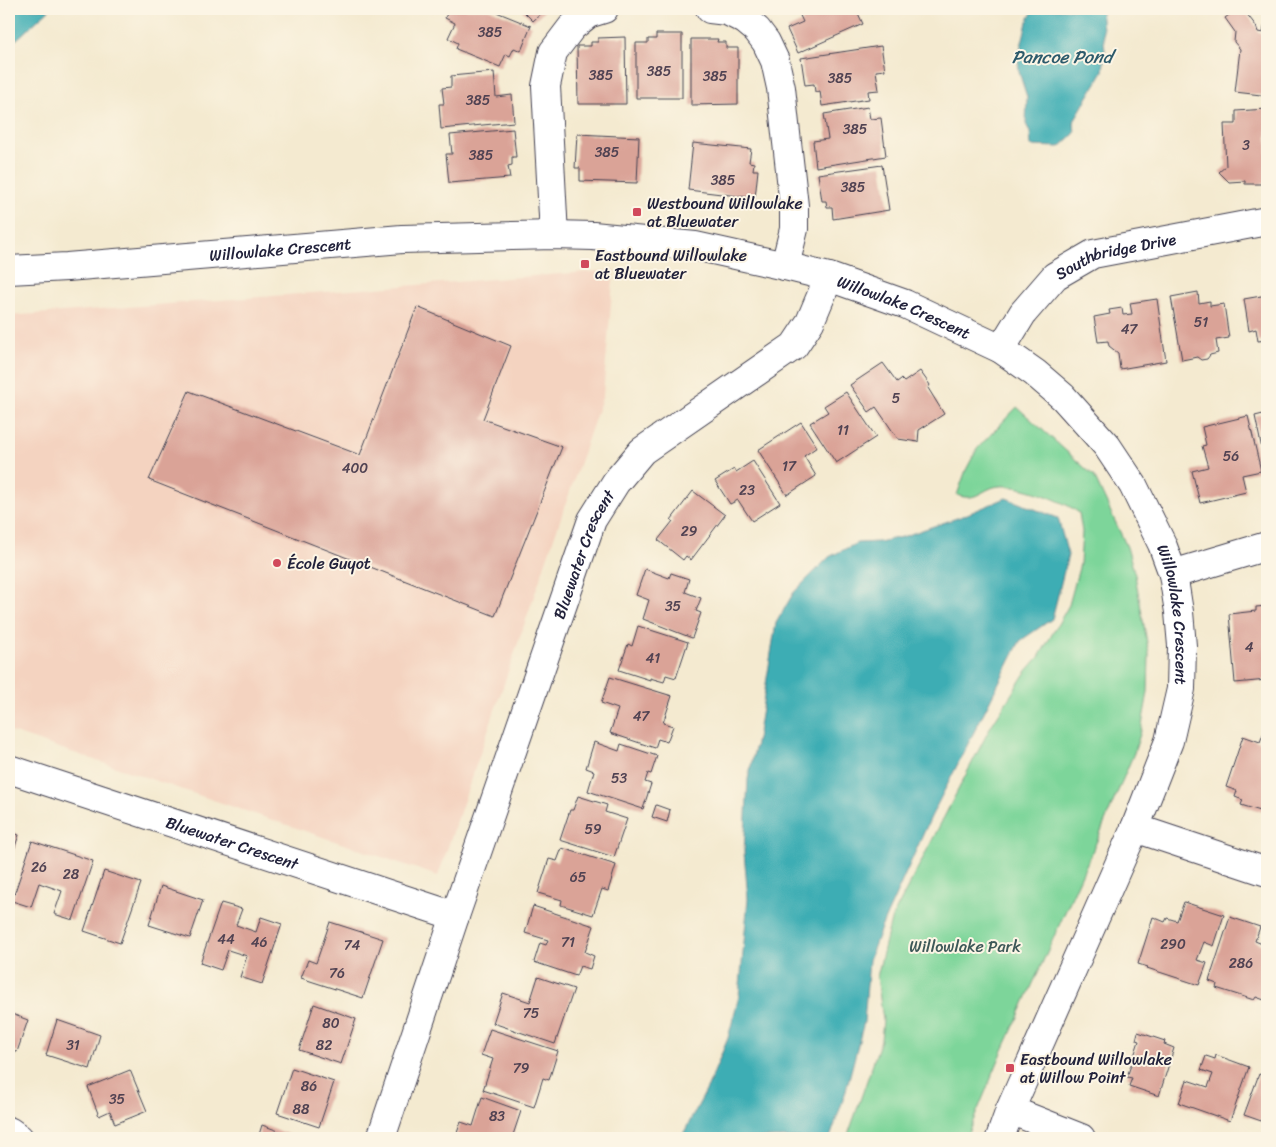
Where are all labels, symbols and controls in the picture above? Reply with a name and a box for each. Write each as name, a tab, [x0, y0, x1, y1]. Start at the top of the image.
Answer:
house number: 385	[478, 20, 503, 45]
water label: Pancoe Pond	[1012, 41, 1117, 73]
house number: 385	[647, 59, 672, 84]
house number: 385	[589, 63, 614, 88]
house number: 385	[703, 64, 728, 89]
house number: 385	[828, 66, 853, 91]
house number: 385	[466, 88, 491, 113]
house number: 385	[843, 117, 868, 142]
house number: 3	[1242, 133, 1250, 158]
house number: 385	[595, 140, 620, 165]
house number: 385	[469, 143, 494, 168]
house number: 385	[711, 168, 736, 193]
house number: 385	[841, 175, 866, 200]
place label: Westbound Willowlake at Bluewater	[647, 189, 803, 236]
marker: Westbound Willowlake at Bluewater	[631, 206, 643, 218]
street label: Southbridge Drive	[1049, 225, 1179, 288]
street label: Willowlake Crescent	[208, 229, 352, 270]
place label: Eastbound Willowlake at Bluewater	[595, 241, 747, 288]
marker: Eastbound Willowlake at Bluewater	[579, 258, 591, 270]
street label: Willowlake Crescent	[833, 267, 975, 348]
house number: 51	[1194, 310, 1208, 335]
house number: 47	[1121, 317, 1138, 342]
house number: 5	[892, 386, 901, 411]
house number: 11	[837, 418, 849, 443]
house number: 56	[1223, 444, 1239, 469]
house number: 17	[782, 454, 797, 479]
house number: 400	[342, 456, 368, 481]
house number: 23	[739, 478, 755, 503]
street label: Bluewater Crescent	[545, 483, 623, 623]
house number: 29	[681, 519, 698, 544]
street label: Willowlake Crescent	[1148, 540, 1196, 685]
place label: École Guyot	[287, 549, 371, 578]
marker: École Guyot	[271, 557, 283, 569]
house number: 35	[665, 594, 682, 619]
house number: 4	[1245, 635, 1254, 660]
house number: 41	[646, 646, 660, 671]
house number: 47	[633, 704, 650, 729]
house number: 53	[611, 766, 627, 791]
street label: Bluewater Crescent	[162, 808, 303, 879]
house number: 59	[584, 817, 602, 842]
house number: 26	[31, 855, 47, 880]
house number: 28	[63, 862, 80, 887]
house number: 65	[570, 865, 587, 890]
house number: 44	[217, 927, 235, 952]
house number: 46	[251, 930, 267, 955]
house number: 71	[561, 930, 575, 955]
park label: Willowlake Park	[909, 932, 1021, 961]
house number: 290	[1160, 932, 1186, 957]
house number: 74	[344, 933, 361, 958]
house number: 286	[1229, 951, 1253, 976]
house number: 76	[329, 961, 345, 986]
house number: 75	[523, 1001, 540, 1026]
house number: 80	[322, 1011, 340, 1036]
house number: 31	[66, 1033, 80, 1058]
house number: 82	[316, 1033, 332, 1058]
place label: Eastbound Willowlake at Willow Point	[1020, 1045, 1172, 1092]
house number: 79	[513, 1056, 530, 1081]
marker: Eastbound Willowlake at Willow Point	[1004, 1062, 1016, 1074]
house number: 86	[301, 1074, 317, 1099]
house number: 35	[109, 1087, 126, 1112]
house number: 88	[293, 1097, 310, 1122]
house number: 83	[489, 1104, 505, 1129]

